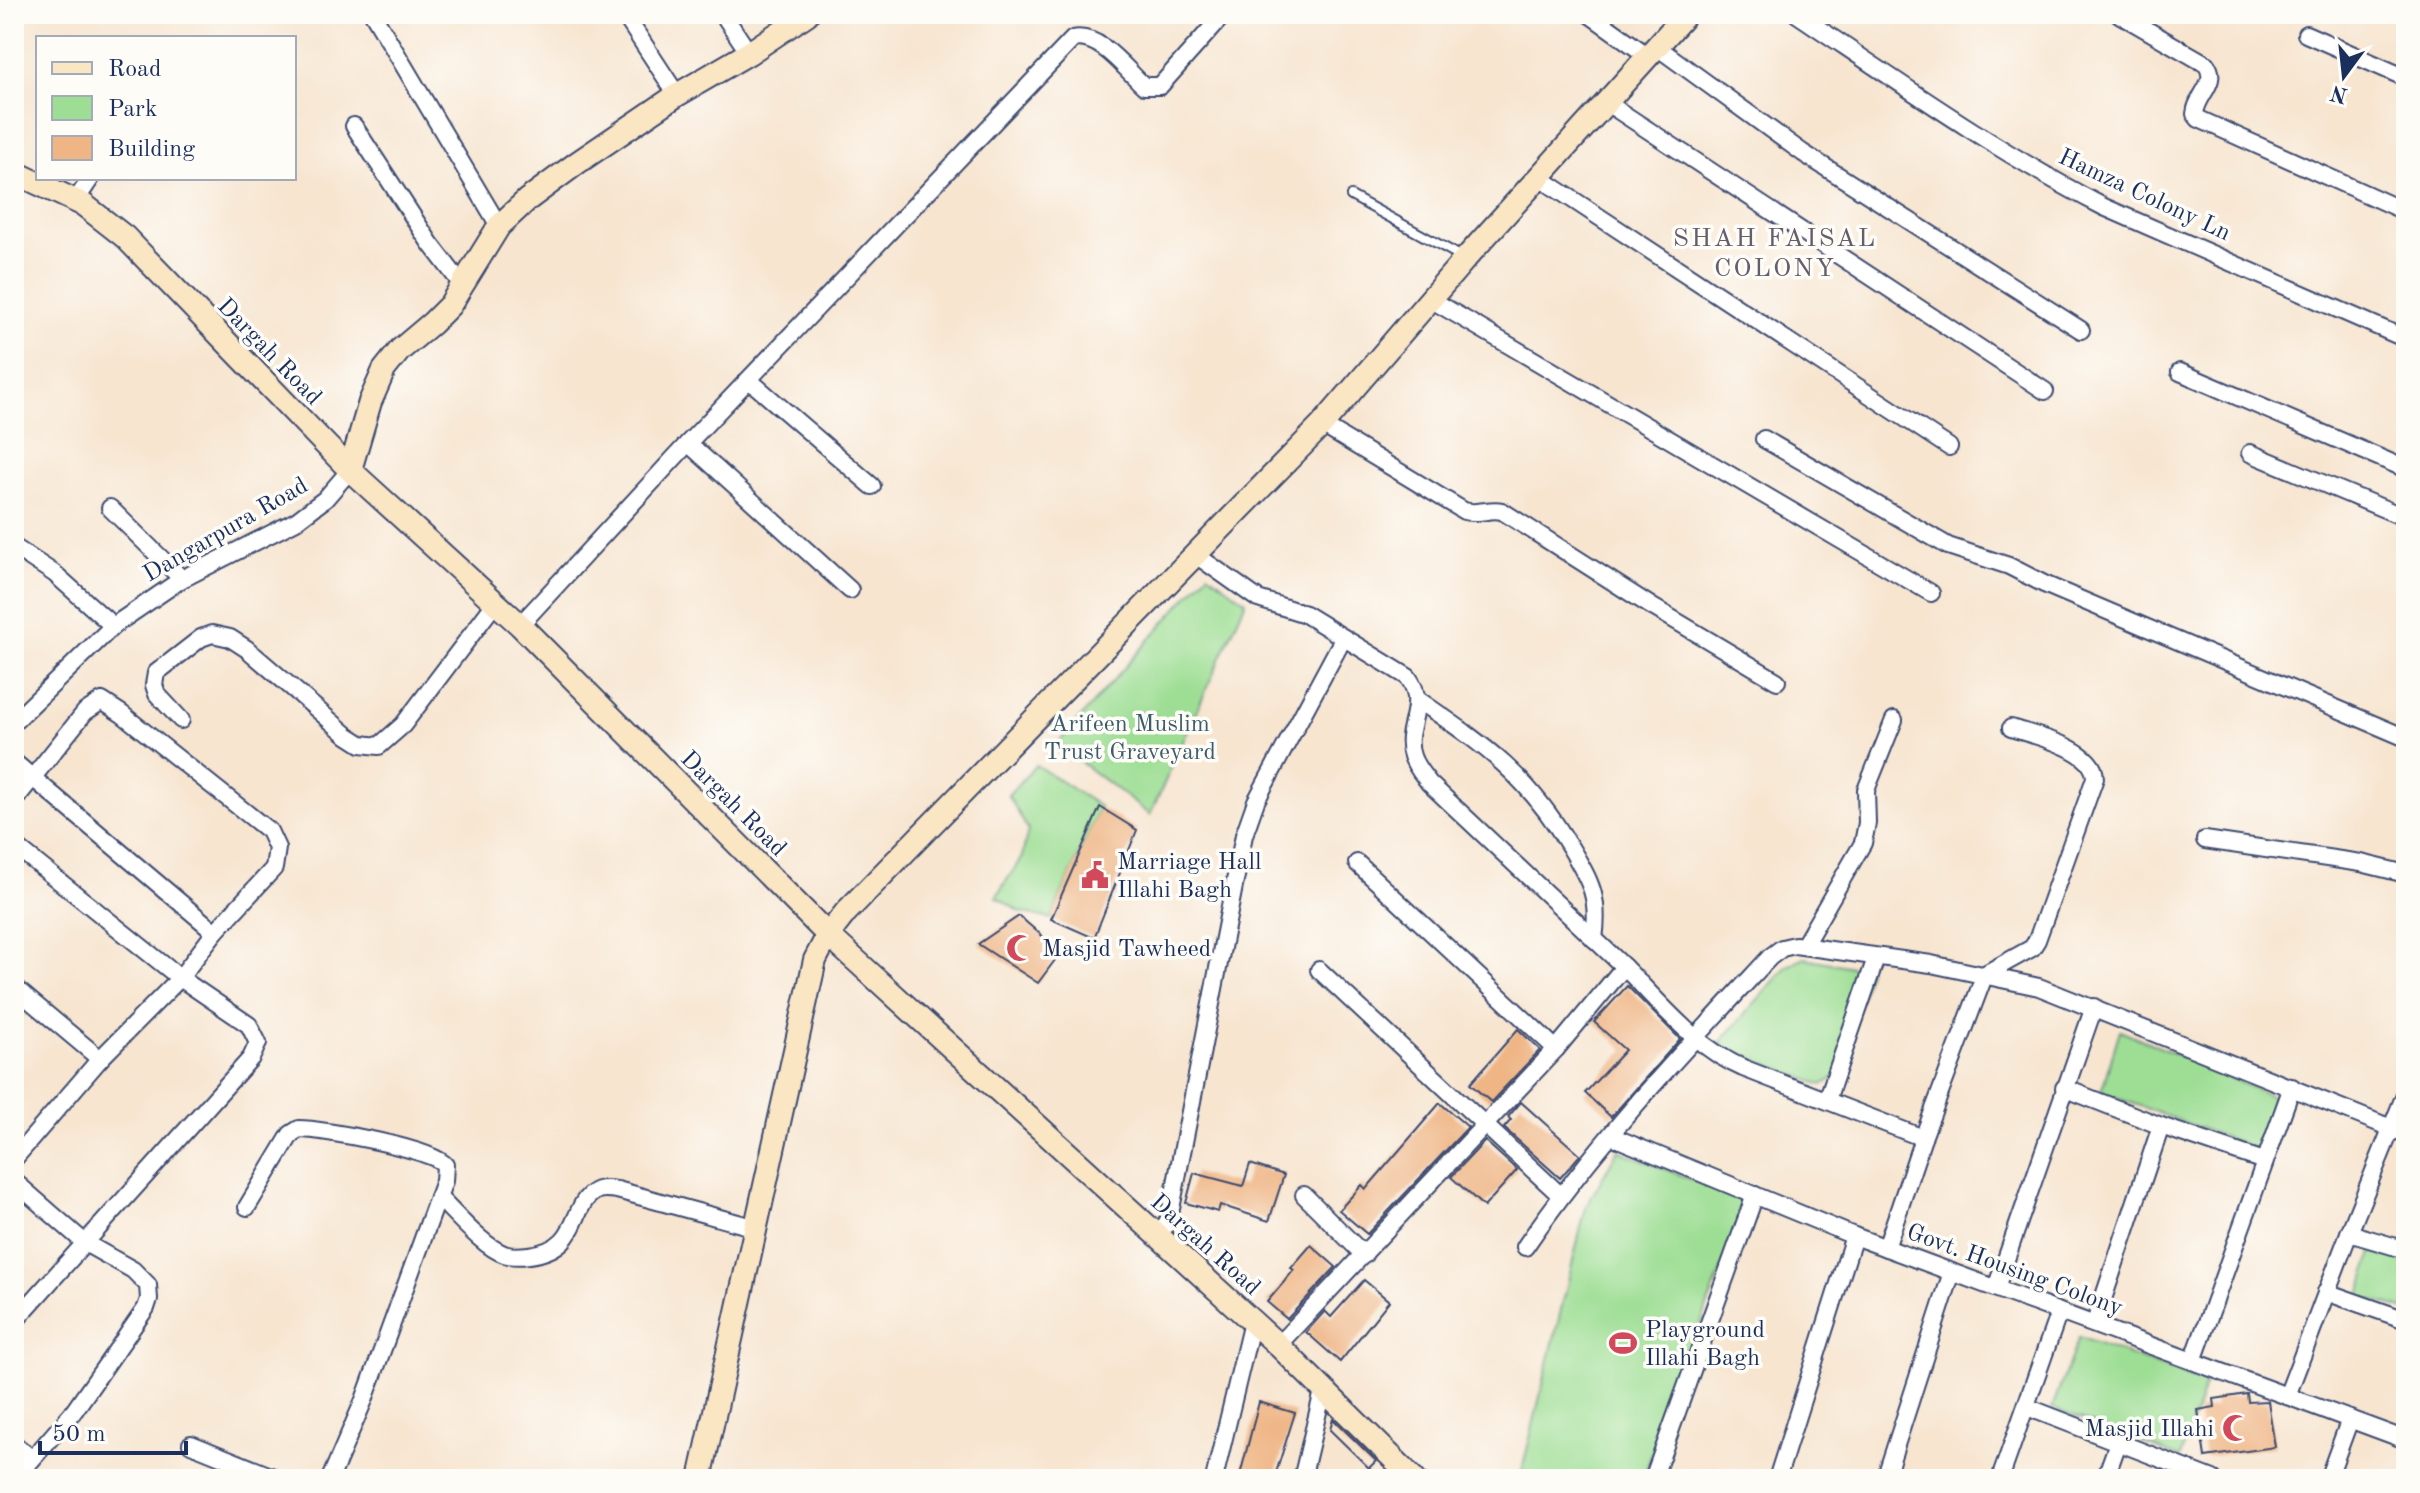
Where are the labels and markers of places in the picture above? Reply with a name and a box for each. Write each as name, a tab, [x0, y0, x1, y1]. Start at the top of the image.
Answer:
place label: Marriage Hall Illahi Bagh	[1117, 851, 1261, 903]
public building icon: Marriage Hall Illahi Bagh	[1080, 860, 1110, 890]
mosque icon: Masjid Tawheed	[1005, 933, 1035, 963]
place label: Masjid Tawheed	[1042, 938, 1211, 962]
place label: Playground Illahi Bagh	[1645, 1319, 1765, 1371]
sports icon: Playground Illahi Bagh	[1608, 1328, 1638, 1358]
mosque icon: Masjid Illahi	[2221, 1413, 2251, 1443]
place label: Masjid Illahi	[2084, 1418, 2214, 1442]

